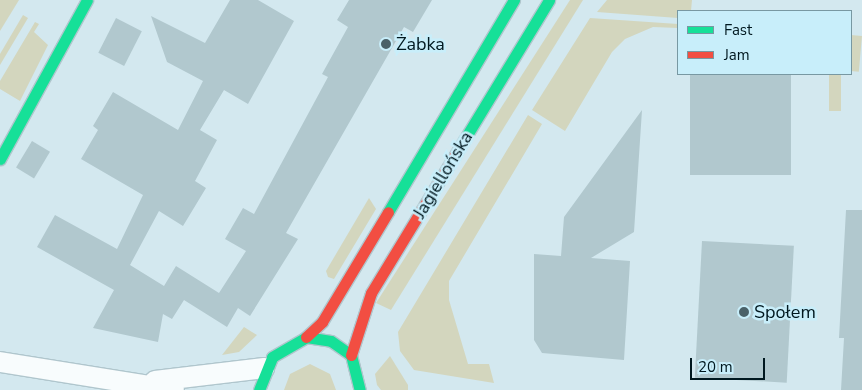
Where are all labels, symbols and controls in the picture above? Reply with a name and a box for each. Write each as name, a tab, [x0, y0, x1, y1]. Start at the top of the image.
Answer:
legend	[677, 10, 852, 75]
text: Fast	[724, 20, 752, 40]
place label: Żabka	[396, 33, 445, 55]
marker: Żabka	[380, 38, 392, 50]
text: Jam	[724, 45, 750, 65]
street label: Jagiellońska	[409, 128, 477, 222]
place label: Społem	[754, 301, 816, 323]
marker: Społem	[738, 306, 750, 318]
scale bar	[692, 348, 767, 380]
text: 20 m	[698, 357, 733, 377]

